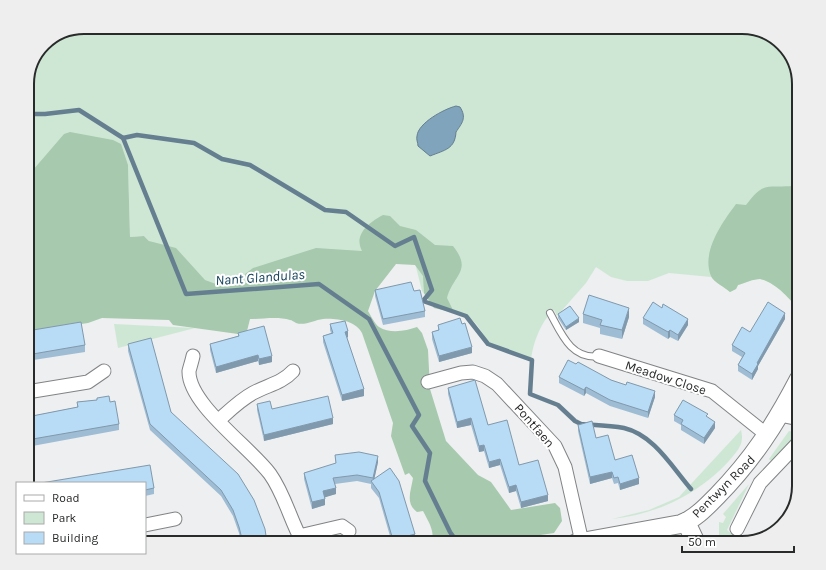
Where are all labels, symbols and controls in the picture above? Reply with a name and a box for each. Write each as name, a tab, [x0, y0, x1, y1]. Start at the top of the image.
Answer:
water label: Nant Glandulas	[215, 266, 306, 289]
street label: Meadow Close	[623, 357, 709, 398]
street label: Pontfaen	[512, 400, 558, 450]
street label: Pentwyn Road	[689, 452, 758, 521]
legend	[16, 482, 146, 554]
text: Road	[52, 491, 80, 505]
text: Park	[52, 511, 77, 525]
scale bar	[682, 528, 794, 554]
text: Building	[52, 531, 99, 545]
text: 50 m	[688, 535, 716, 549]

